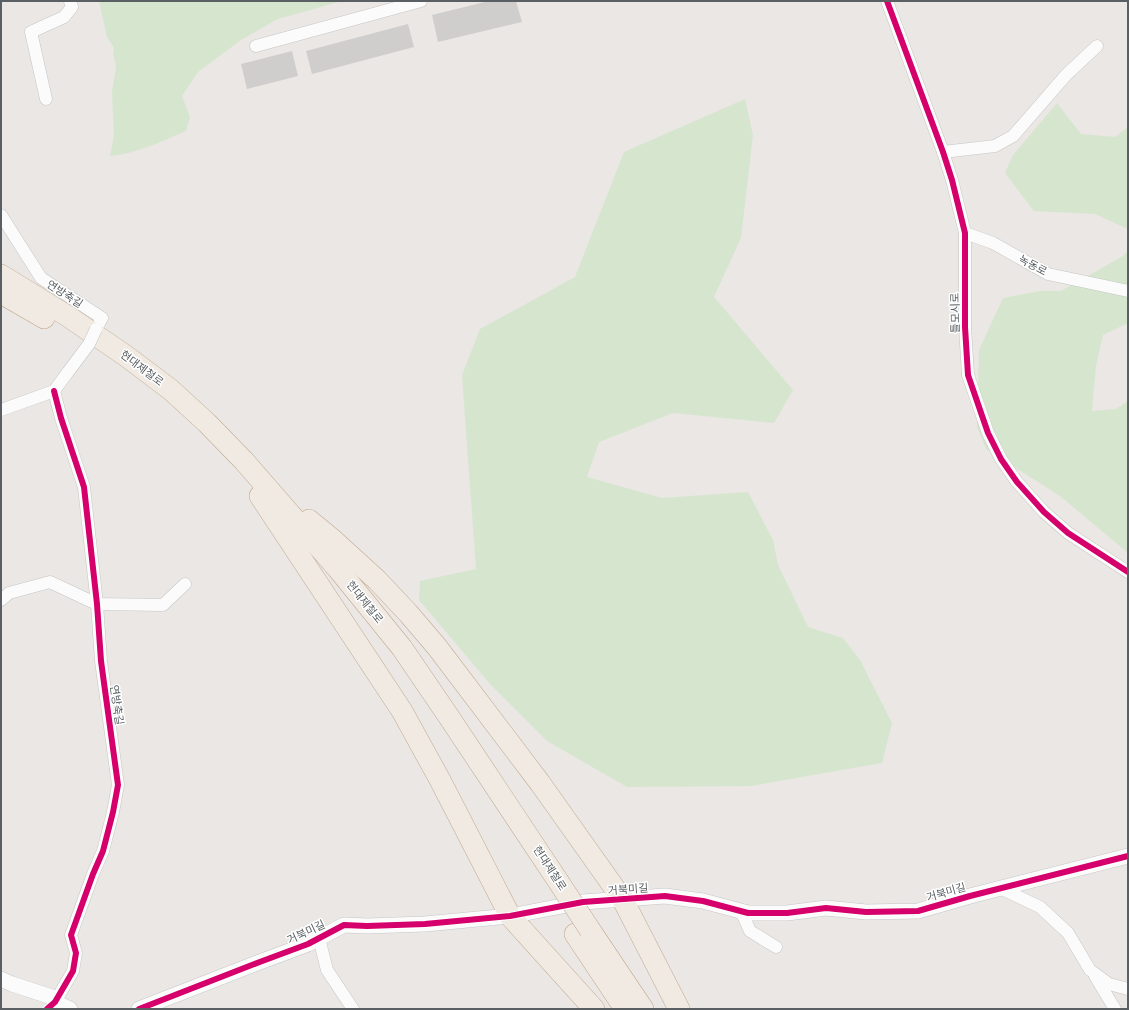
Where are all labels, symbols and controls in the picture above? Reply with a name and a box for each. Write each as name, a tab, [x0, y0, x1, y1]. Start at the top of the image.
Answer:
street label: 녹동로	[1016, 252, 1050, 278]
street label: 연방축길	[44, 277, 86, 311]
street label: 틀모시로	[948, 293, 962, 333]
street label: 현대제철로	[118, 347, 166, 389]
street label: 현대제철로	[344, 578, 386, 626]
street label: 연방축길	[107, 684, 127, 726]
street label: 현대제철로	[530, 843, 570, 893]
street label: 거북미길	[925, 880, 967, 904]
street label: 거북미길	[607, 881, 649, 897]
street label: 거북미길	[285, 917, 327, 947]

